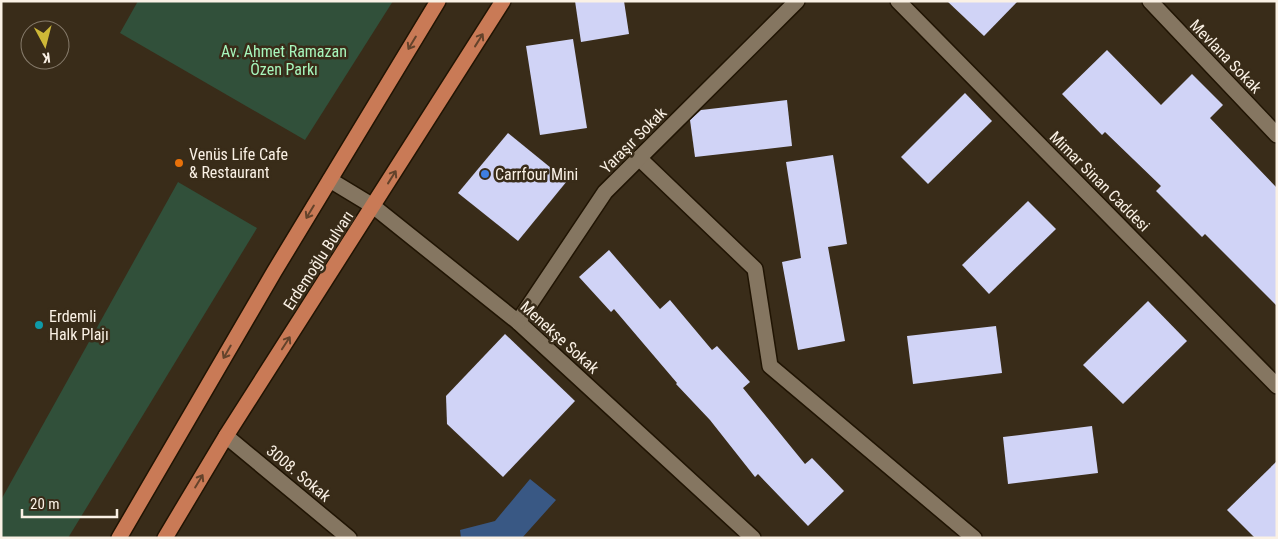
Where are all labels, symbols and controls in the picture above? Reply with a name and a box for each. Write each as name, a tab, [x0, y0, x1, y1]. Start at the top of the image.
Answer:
street label: Mevlana Sokak	[1186, 16, 1266, 98]
north arrow	[20, 20, 70, 70]
one-way arrow	[474, 33, 484, 47]
one-way arrow	[407, 35, 417, 49]
park label: Av. Ahmet Ramazan Özen Parkı	[221, 42, 347, 79]
text: K	[42, 49, 51, 66]
street label: Yaraşır Sokak	[596, 103, 671, 177]
street label: Mimar Sinan Caddesi	[1046, 127, 1154, 235]
place label: Venüs Life Cafe & Restaurant	[189, 145, 288, 182]
marker: Venüs Life Cafe & Restaurant	[173, 157, 185, 169]
place label: Carrfour Mini	[495, 165, 578, 184]
marker: Carrfour Mini	[479, 168, 491, 180]
one-way arrow	[387, 170, 397, 184]
one-way arrow	[305, 205, 316, 219]
street label: Erdemoğlu Bulvarı	[279, 207, 358, 313]
street label: Menekşe Sokak	[517, 297, 603, 378]
place label: Erdemli Halk Plajı	[49, 307, 109, 344]
marker: Erdemli Halk Plajı	[33, 319, 45, 331]
one-way arrow	[281, 337, 291, 351]
one-way arrow	[222, 344, 232, 358]
street label: 3008. Sokak	[263, 441, 335, 506]
one-way arrow	[195, 474, 205, 488]
scale bar	[22, 486, 118, 518]
text: 20 m	[30, 495, 60, 513]

